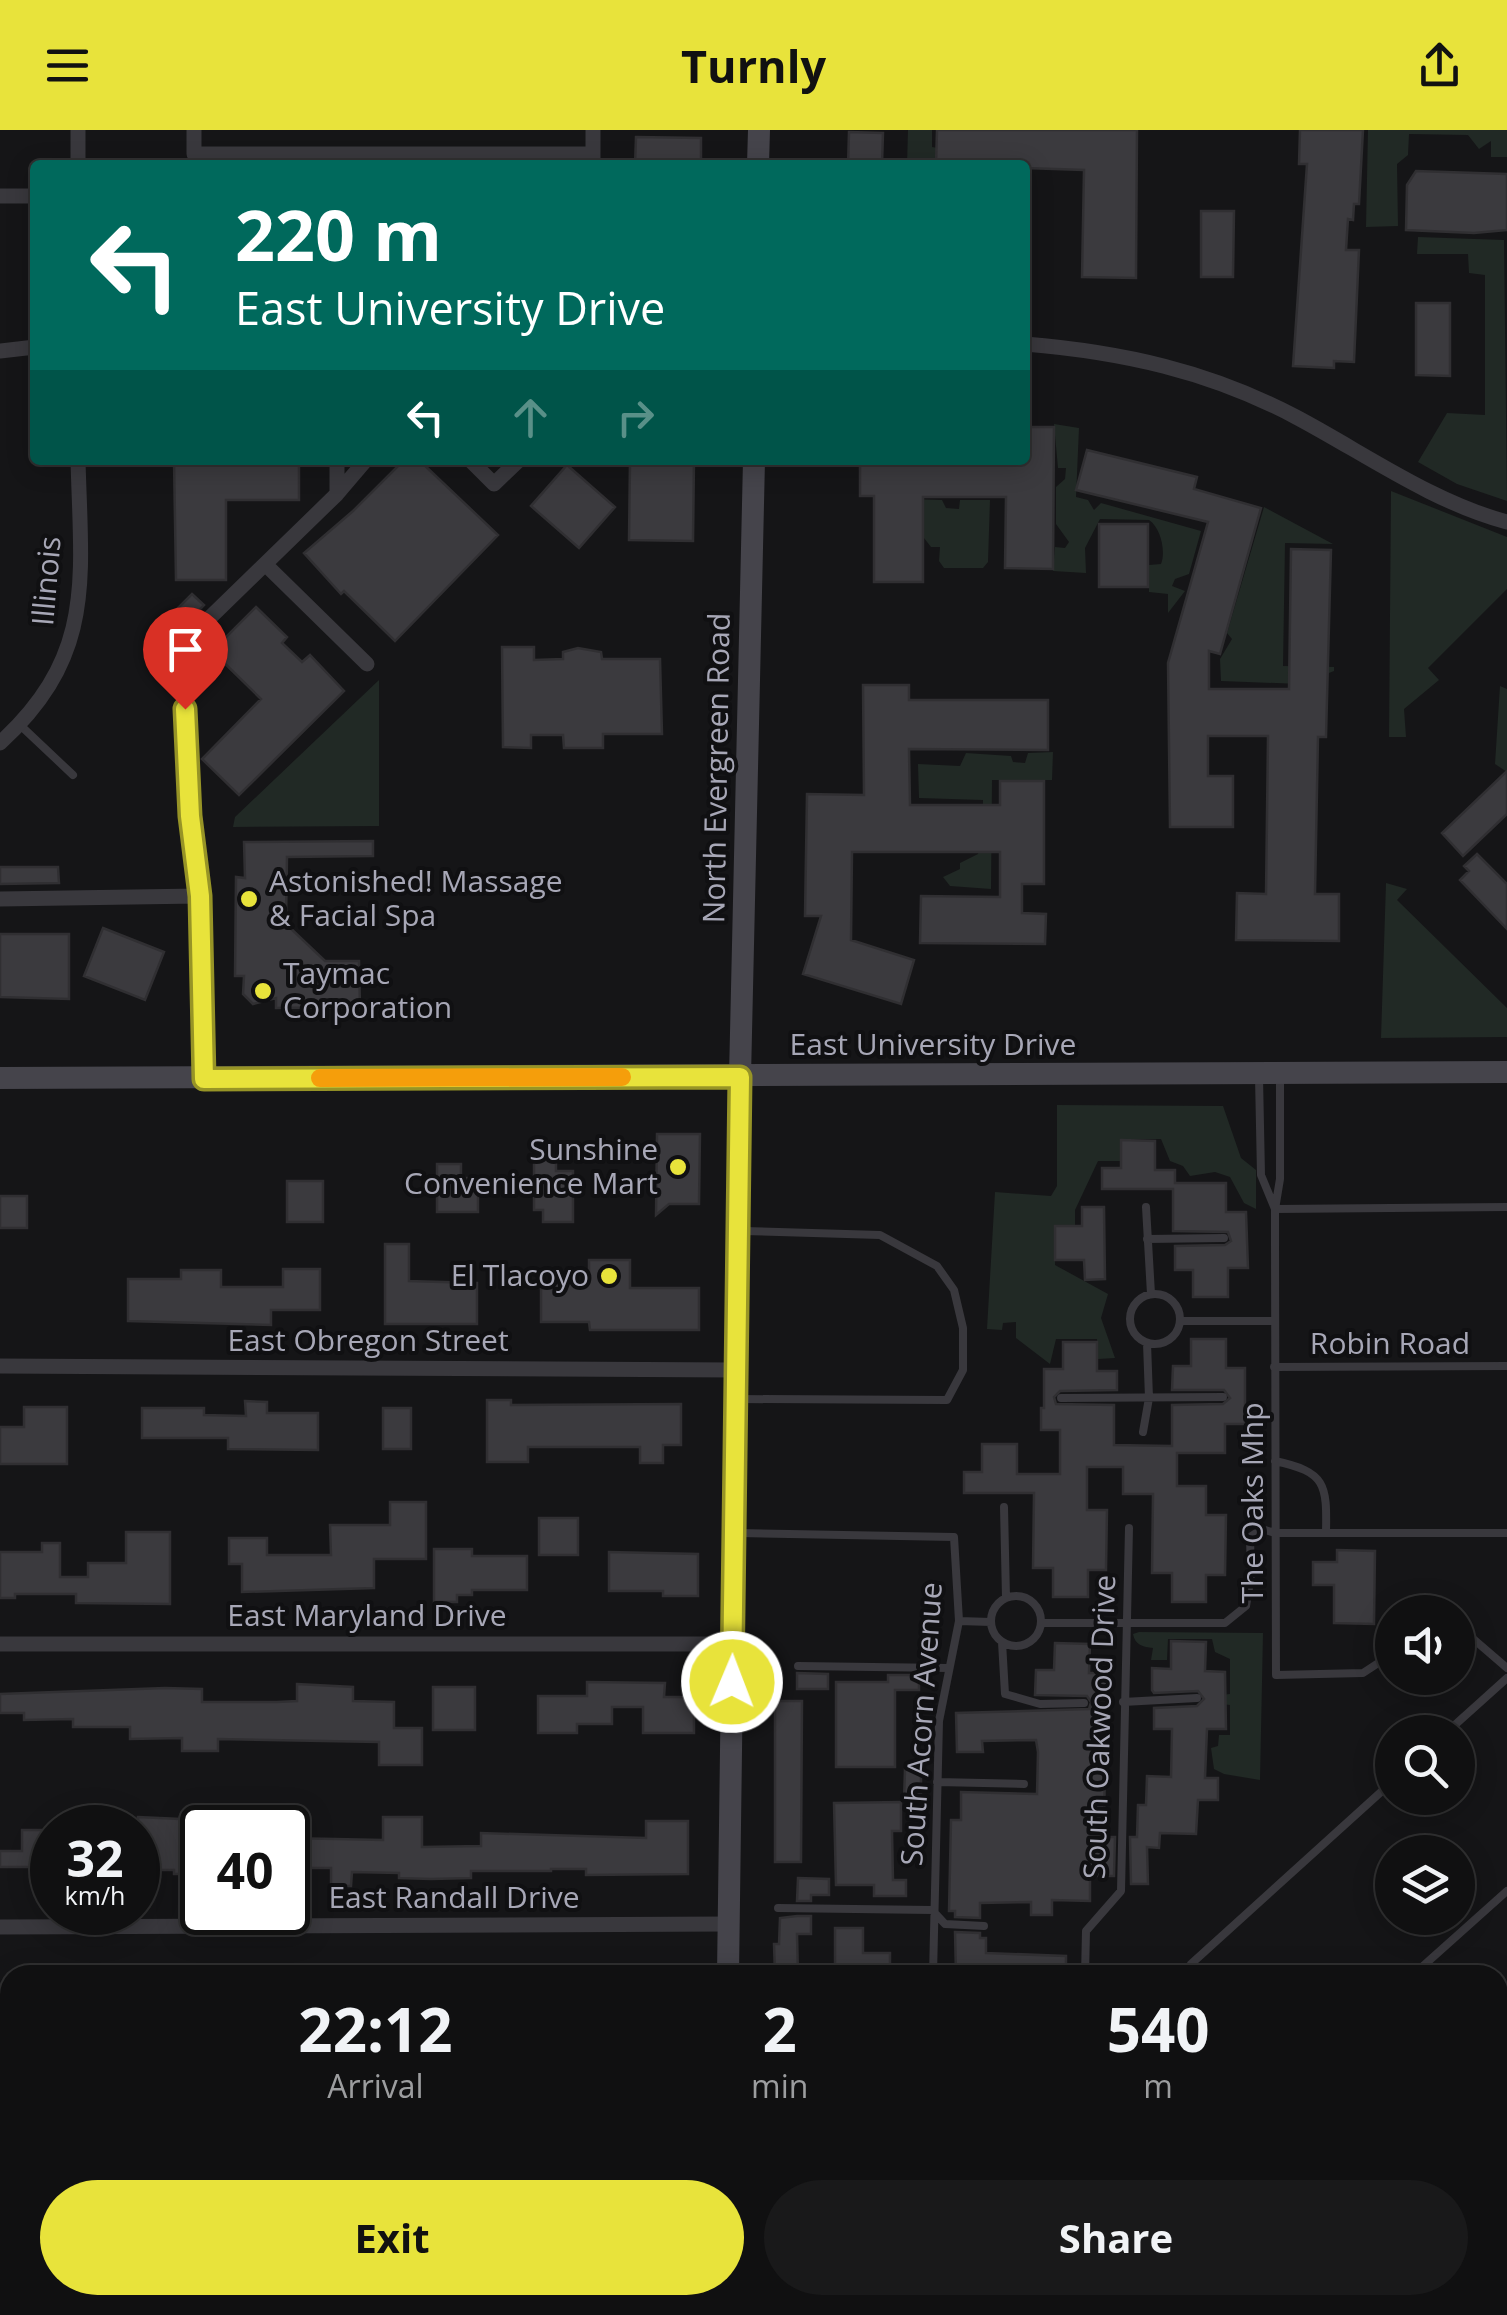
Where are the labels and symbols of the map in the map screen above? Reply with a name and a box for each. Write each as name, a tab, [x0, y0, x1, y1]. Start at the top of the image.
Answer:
street label: Illinois	[21, 535, 70, 627]
pin	[143, 607, 228, 710]
street label: North Evergreen Road	[692, 612, 739, 924]
place label: Astonished! Massage & Facial Spa	[269, 860, 563, 935]
marker: Astonished! Massage & Facial Spa	[238, 888, 260, 910]
place label: Taymac Corporation	[283, 952, 452, 1027]
marker: Taymac Corporation	[252, 980, 274, 1002]
street label: East University Drive	[790, 1023, 1076, 1064]
place label: Sunshine Convenience Mart	[404, 1128, 658, 1203]
marker: Sunshine Convenience Mart	[667, 1156, 689, 1178]
place label: El Tlacoyo	[451, 1254, 589, 1295]
marker: El Tlacoyo	[598, 1265, 620, 1287]
street label: East Obregon Street	[227, 1319, 509, 1360]
street label: Robin Road	[1310, 1322, 1470, 1363]
street label: The Oaks Mhp	[1231, 1402, 1272, 1604]
street label: South Oakwood Drive	[1073, 1574, 1124, 1880]
street label: South Acorn Avenue	[890, 1581, 951, 1867]
street label: East Maryland Drive	[227, 1594, 507, 1635]
position arrow	[680, 1630, 784, 1734]
speed limit sign: 40	[180, 1805, 310, 1935]
street label: East Randall Drive	[328, 1876, 580, 1917]

